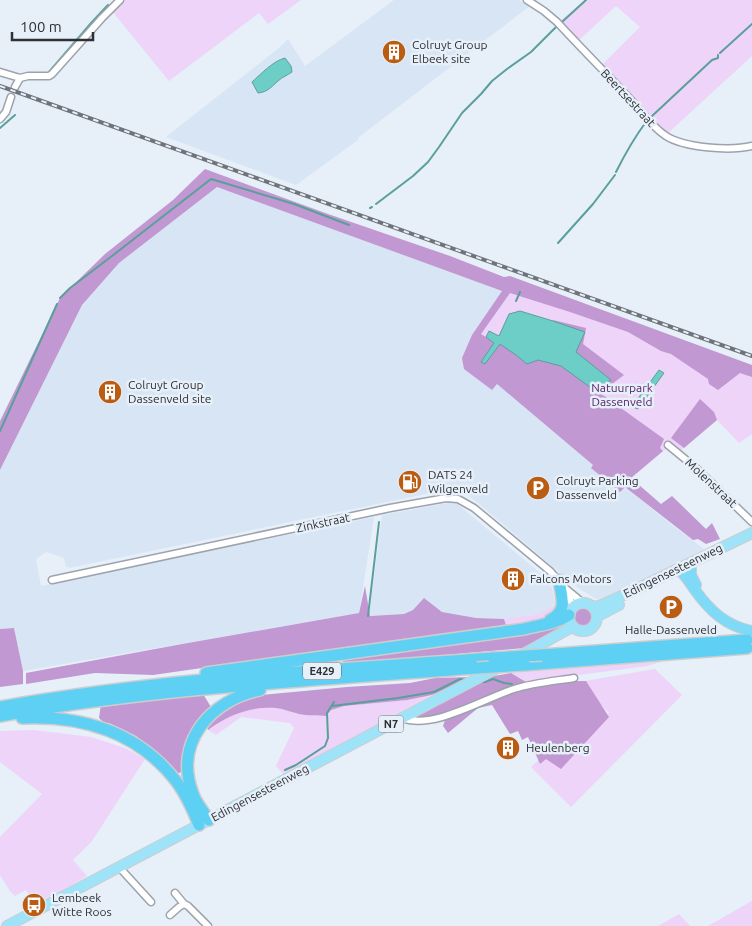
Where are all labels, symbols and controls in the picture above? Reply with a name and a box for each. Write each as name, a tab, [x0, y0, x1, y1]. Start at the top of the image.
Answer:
scale bar	[12, 10, 94, 42]
text: 100 m	[20, 18, 62, 35]
place label: Colruyt Group Elbeek site	[412, 38, 488, 65]
building icon: Colruyt Group Elbeek site	[381, 39, 407, 65]
street label: Beertsestraat	[599, 66, 658, 129]
place label: Colruyt Group Dassenveld site	[128, 378, 211, 405]
building icon: Colruyt Group Dassenveld site	[97, 379, 123, 405]
park label: Natuurpark Dassenveld	[591, 381, 653, 408]
street label: Molenstraat	[683, 456, 740, 510]
place label: DATS 24 Wilgenveld	[428, 468, 488, 495]
fuel station icon: DATS 24 Wilgenveld	[397, 469, 423, 495]
place label: Colruyt Parking Dassenveld	[556, 474, 639, 501]
parking icon: Colruyt Parking Dassenveld	[525, 475, 551, 501]
street label: Zinkstraat	[295, 510, 351, 535]
street label: Edingensesteenweg	[621, 541, 724, 600]
building icon: Falcons Motors	[500, 566, 526, 592]
place label: Falcons Motors	[530, 572, 611, 585]
parking icon: Halle-Dassenveld	[658, 594, 684, 620]
place label: Halle-Dassenveld	[625, 623, 717, 636]
road number: E429	[303, 662, 341, 679]
road number: N7	[378, 716, 404, 732]
building icon: Heulenberg	[495, 735, 521, 761]
place label: Heulenberg	[526, 741, 590, 754]
street label: Edingensesteenweg	[209, 761, 311, 824]
place label: Lembeek Witte Roos	[52, 891, 112, 918]
bus stop icon: Lembeek Witte Roos	[21, 892, 47, 918]

